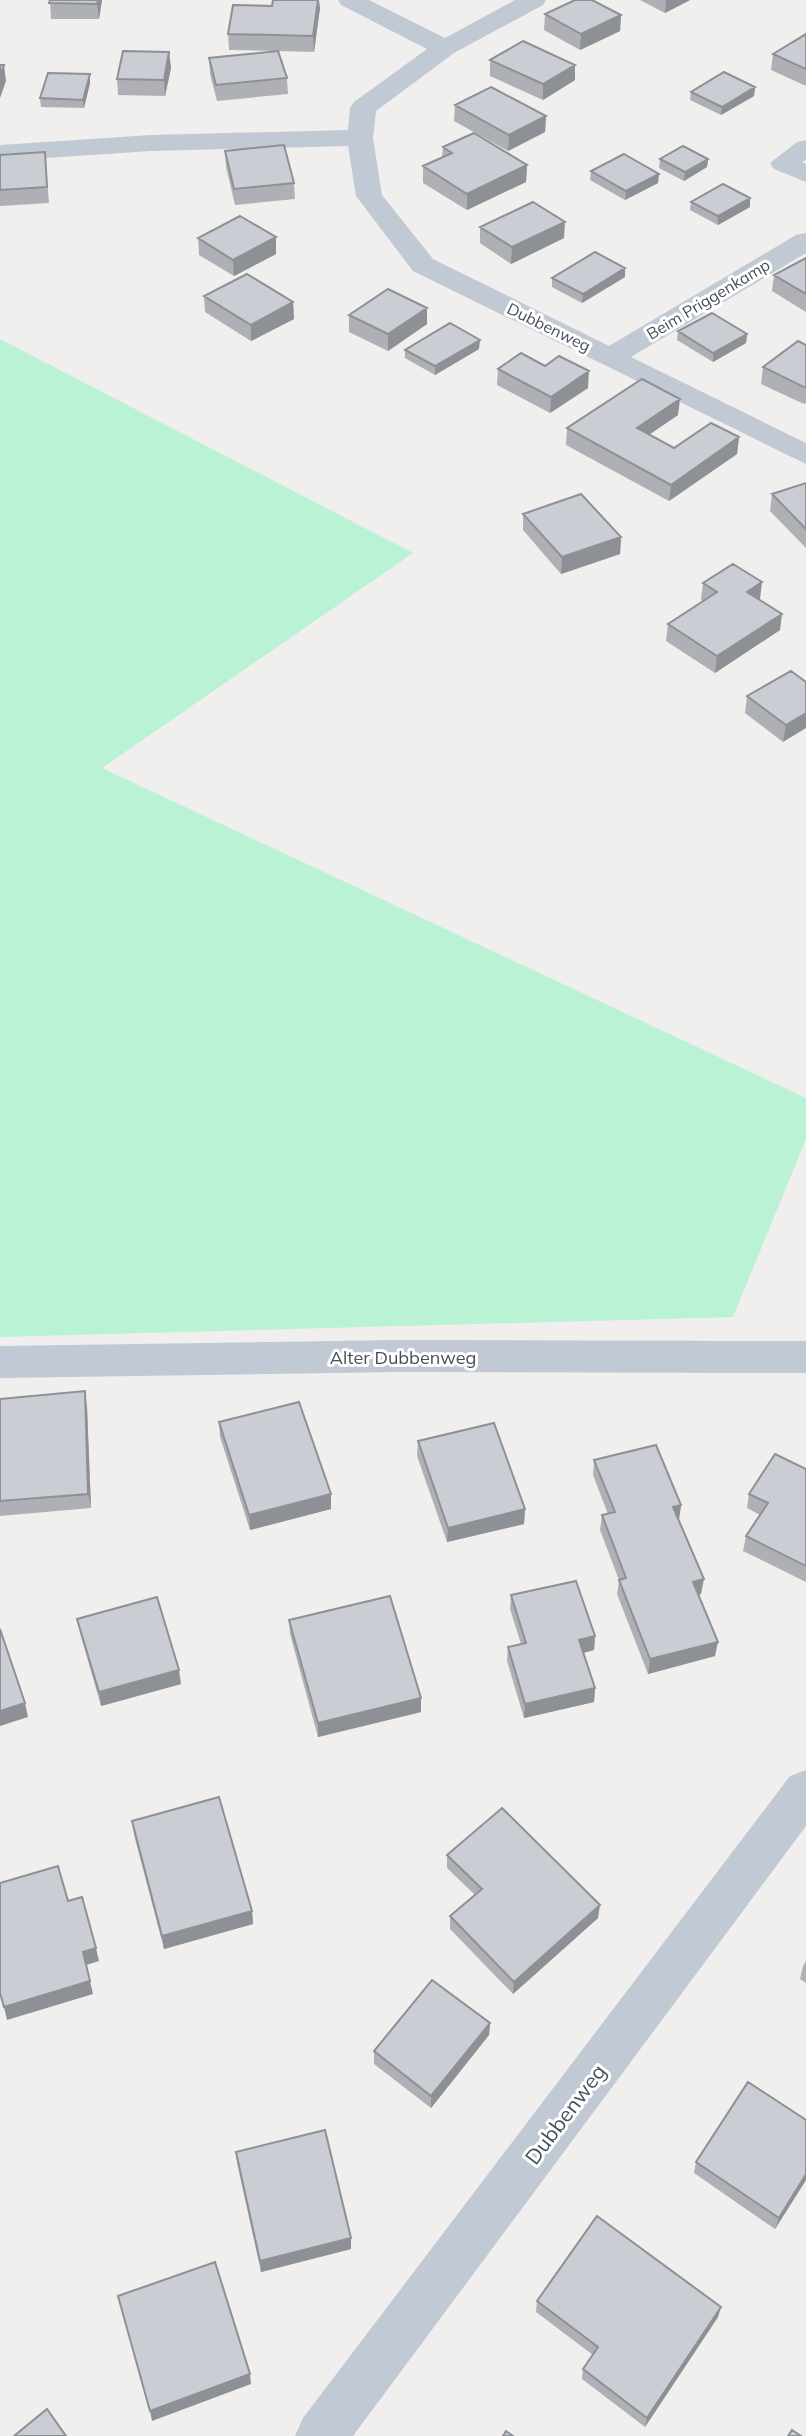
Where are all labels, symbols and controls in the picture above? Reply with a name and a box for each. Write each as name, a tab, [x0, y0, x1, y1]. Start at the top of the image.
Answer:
street label: Beim Priggenkamp	[643, 254, 773, 344]
street label: Dubbenweg	[504, 298, 594, 356]
street label: Alter Dubbenweg	[330, 1346, 476, 1369]
street label: Dubbenweg	[519, 2059, 611, 2169]

